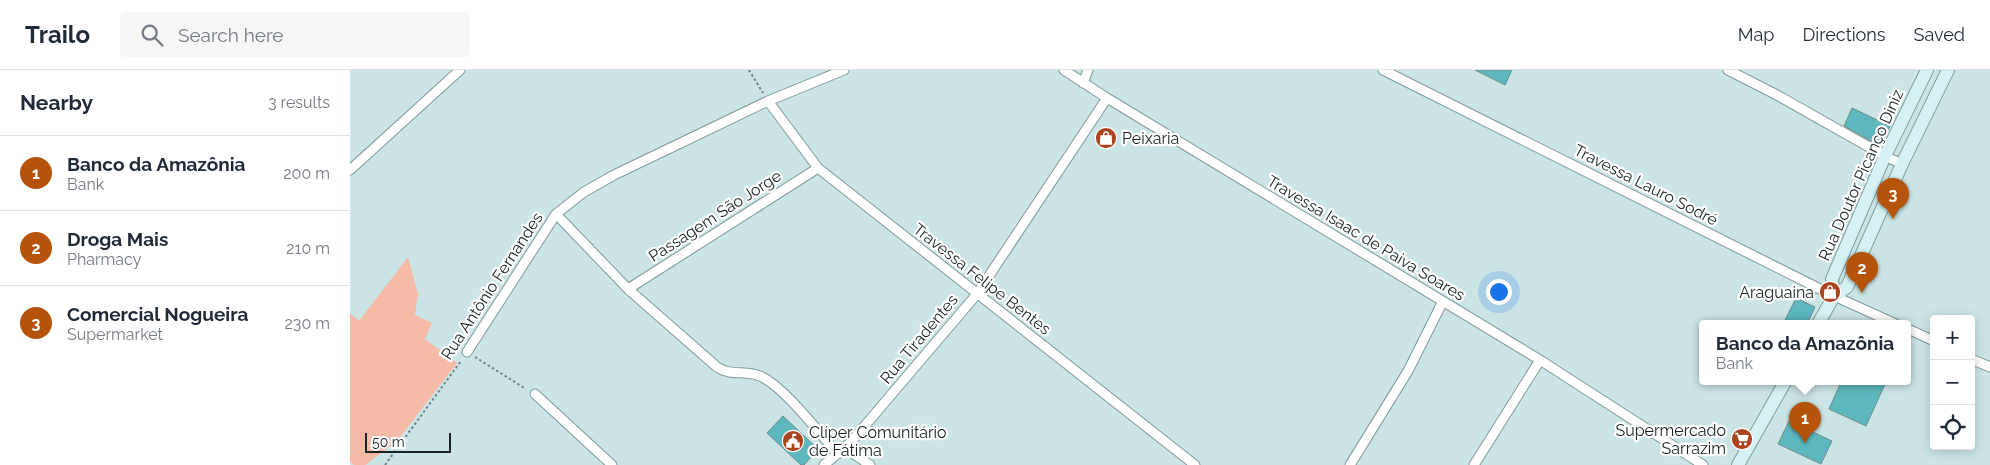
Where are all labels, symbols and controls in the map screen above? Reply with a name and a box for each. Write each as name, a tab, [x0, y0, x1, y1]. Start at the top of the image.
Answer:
search box	[120, 12, 470, 57]
text: Trailo	[25, 20, 90, 49]
icon: search	[138, 21, 166, 49]
text: Search here	[178, 24, 283, 46]
text: Map	[1738, 24, 1774, 45]
text: Directions	[1802, 24, 1886, 45]
text: Saved	[1914, 24, 1965, 45]
street label: Rua Doutor Picanço Diniz	[1815, 86, 1907, 264]
text: Nearby	[20, 90, 93, 115]
text: 3 results	[268, 93, 330, 112]
shop icon: Peixaria	[1094, 126, 1118, 150]
place label: Peixaria	[1122, 129, 1179, 148]
street label: Travessa Lauro Sodré	[1571, 141, 1721, 229]
text: Banco da Amazônia	[67, 153, 245, 175]
text: 1	[32, 164, 40, 183]
text: 200 m	[283, 164, 330, 183]
street label: Passagem São Jorge	[645, 166, 785, 266]
street label: Travessa Isaac de Paiva Soares	[1264, 171, 1469, 305]
text: Bank	[67, 175, 104, 194]
pin: 3	[1877, 178, 1909, 219]
street label: Rua Antônio Fernandes	[437, 209, 547, 363]
street label: Travessa Felipe Bentes	[909, 219, 1055, 339]
text: Droga Mais	[67, 228, 168, 250]
text: 2	[31, 239, 41, 258]
text: 210 m	[286, 239, 330, 258]
text: Pharmacy	[67, 250, 141, 269]
pin: 2	[1846, 252, 1878, 293]
your location	[1486, 279, 1512, 305]
shop icon: Araguaina	[1818, 280, 1842, 304]
place label: Araguaina	[1739, 283, 1814, 302]
street label: Rua Tiradentes	[876, 290, 962, 387]
text: Comercial Nogueira	[67, 303, 248, 325]
text: 3	[32, 314, 40, 333]
text: 230 m	[285, 314, 330, 333]
map controls	[1930, 315, 1975, 450]
button: +	[1930, 315, 1975, 360]
popup	[1699, 320, 1911, 385]
text: Supermarket	[67, 325, 163, 344]
text: Banco da Amazônia	[1716, 332, 1894, 354]
text: Bank	[1716, 354, 1753, 373]
button: −	[1930, 360, 1975, 405]
pin: 1	[1789, 402, 1821, 443]
button: locate	[1930, 405, 1975, 450]
place label: Supermercado Sarrazim	[1615, 421, 1726, 458]
place label: Clíper Comunitário de Fátima	[809, 423, 947, 460]
supermarket icon: Supermercado Sarrazim	[1730, 427, 1754, 451]
public building icon: Clíper Comunitário de Fátima	[781, 429, 805, 453]
scale bar	[365, 430, 451, 453]
text: 50 m	[372, 434, 405, 450]

